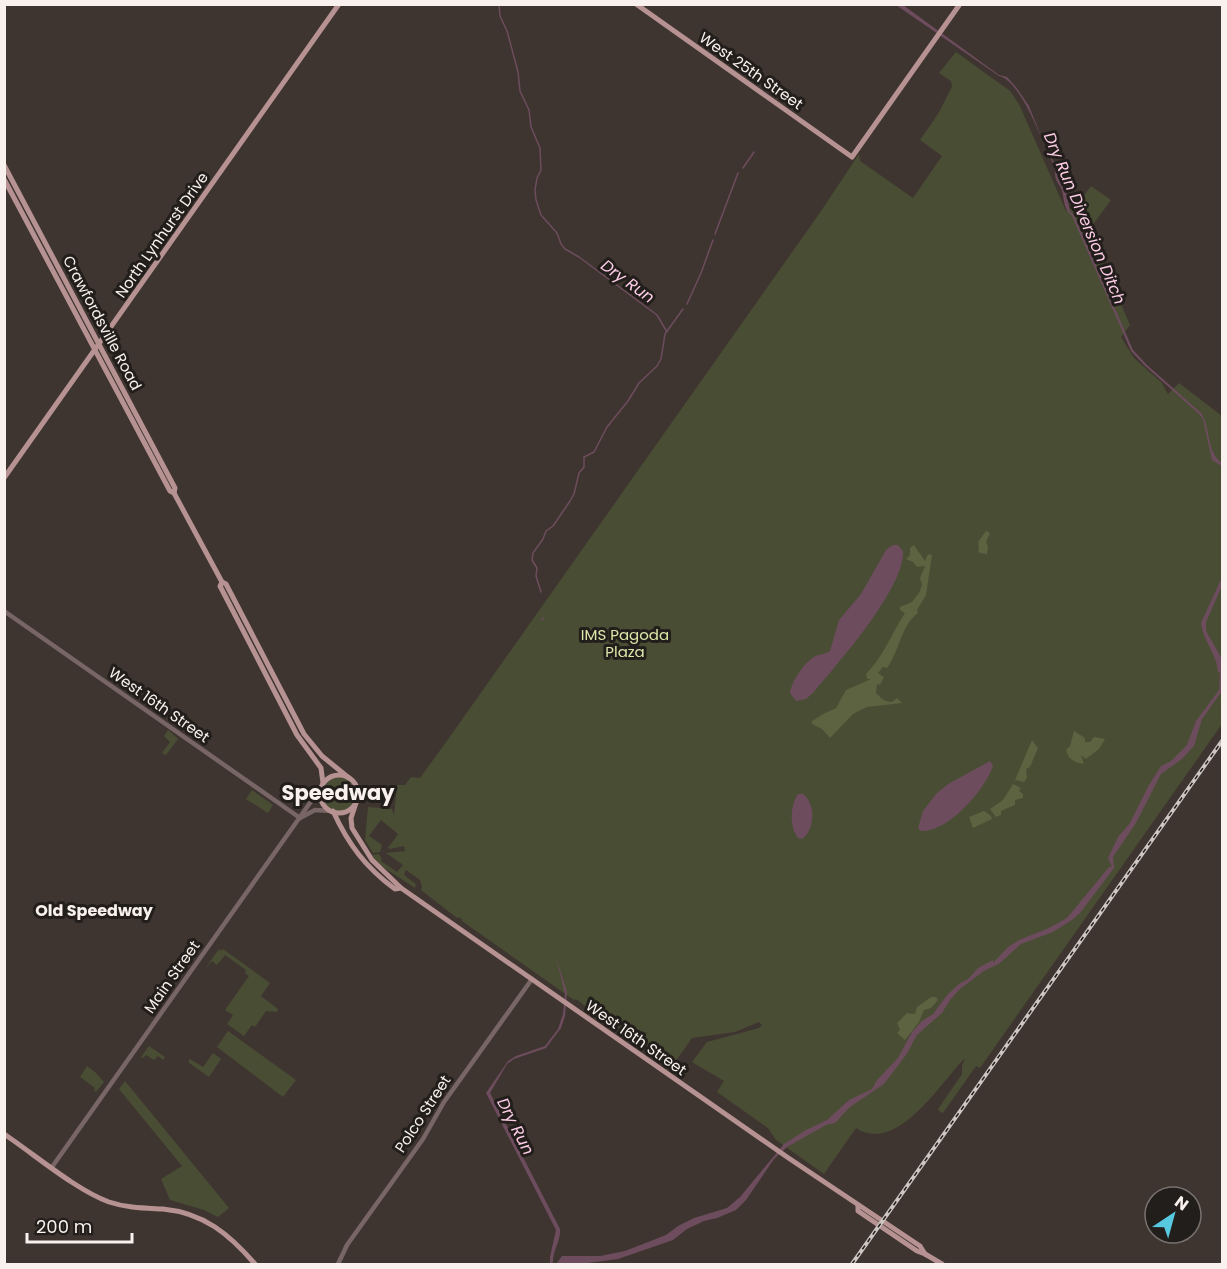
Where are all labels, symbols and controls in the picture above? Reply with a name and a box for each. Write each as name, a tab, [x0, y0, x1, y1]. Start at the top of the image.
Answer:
street label: West 25th Street	[695, 27, 807, 114]
water label: Dry Run Diversion Ditch	[1038, 129, 1131, 308]
street label: North Lynhurst Drive	[110, 168, 213, 302]
street label: Crawfordsville Road	[58, 252, 147, 394]
water label: Dry Run	[596, 254, 659, 309]
park label: IMS Pagoda Plaza	[581, 624, 669, 662]
street label: West 16th Street	[105, 662, 214, 747]
district label: Speedway	[281, 778, 395, 807]
district label: Old Speedway	[35, 899, 154, 922]
street label: Main Street	[139, 936, 204, 1017]
street label: West 16th Street	[582, 995, 691, 1080]
street label: Polco Street	[390, 1071, 456, 1157]
water label: Dry Run	[491, 1094, 540, 1159]
north arrow	[1143, 1185, 1203, 1245]
text: N	[1170, 1190, 1193, 1216]
scale bar	[27, 1206, 132, 1244]
text: 200 m	[36, 1214, 92, 1239]

